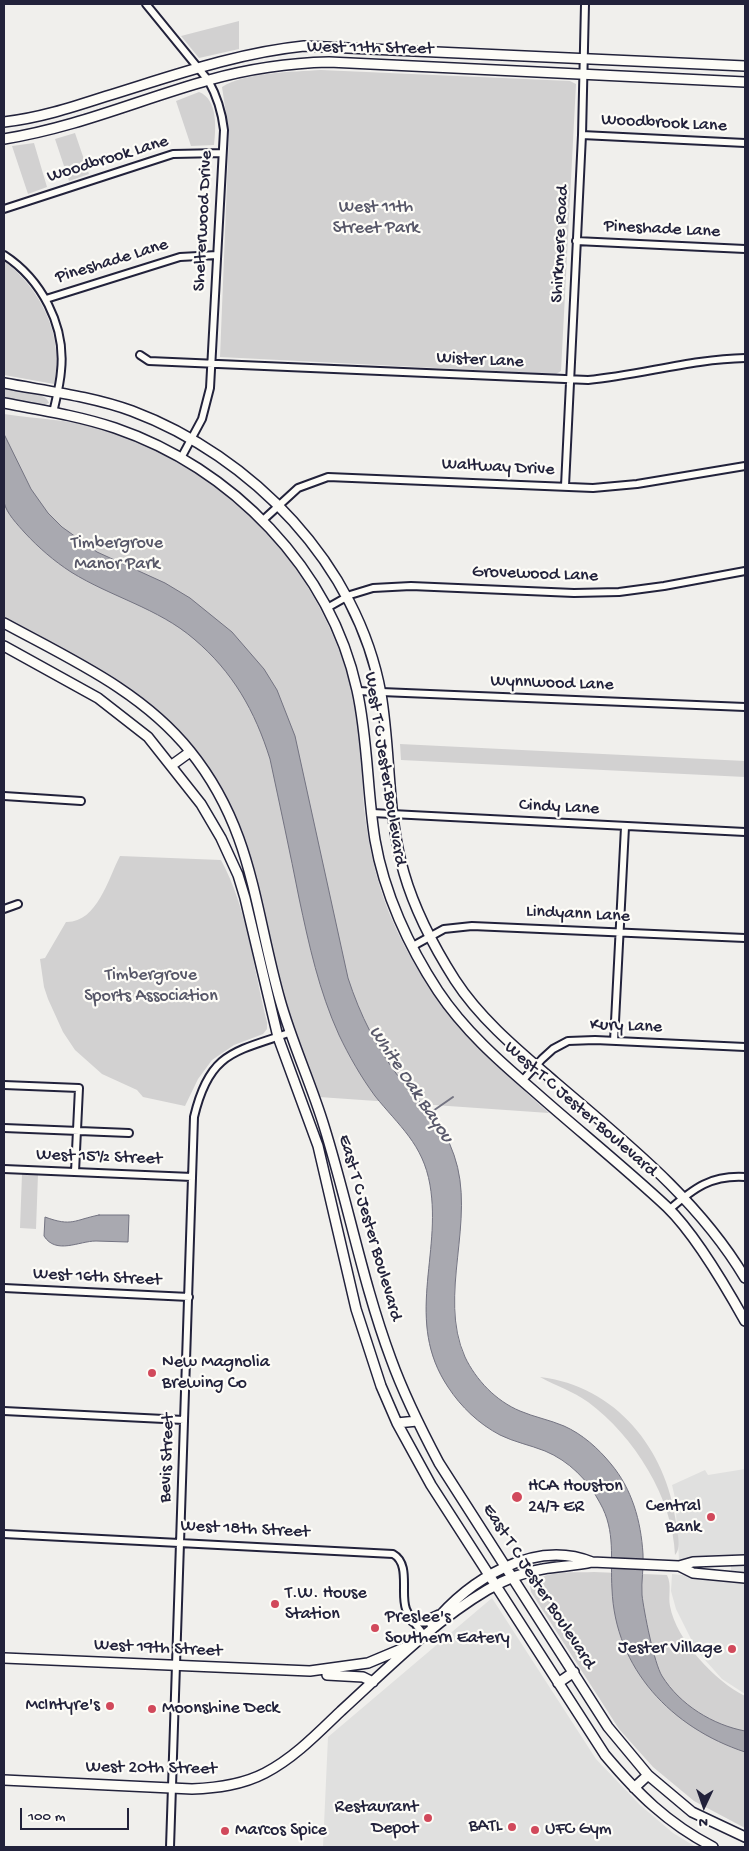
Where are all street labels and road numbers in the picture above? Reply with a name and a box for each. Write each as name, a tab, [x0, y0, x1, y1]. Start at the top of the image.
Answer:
street label: West 11th Street	[307, 37, 433, 61]
street label: Woodbrook Lane	[601, 110, 727, 138]
street label: Woodbrook Lane	[45, 131, 171, 189]
street label: Shelterwood Drive	[190, 150, 218, 292]
street label: Shirkmere Road	[547, 185, 575, 303]
street label: Pineshade Lane	[603, 216, 721, 244]
street label: Pineshade Lane	[53, 235, 171, 289]
street label: Wister Lane	[436, 348, 524, 374]
street label: Waltway Drive	[441, 454, 555, 482]
street label: Grovewood Lane	[472, 562, 598, 588]
street label: West T C Jester Boulevard	[358, 671, 410, 867]
street label: Wynnwood Lane	[490, 671, 614, 697]
street label: Cindy Lane	[518, 795, 600, 821]
street label: Lindyann Lane	[525, 901, 631, 929]
street label: Kury Lane	[590, 1015, 662, 1039]
street label: West T C Jester Boulevard	[499, 1038, 661, 1182]
street label: East T C Jester Boulevard	[332, 1133, 406, 1323]
street label: West 15½ Street	[36, 1145, 162, 1171]
street label: West 16th Street	[32, 1264, 162, 1292]
street label: Bevis Street	[156, 1413, 180, 1503]
street label: East T C Jester Boulevard	[477, 1500, 599, 1674]
street label: West 18th Street	[180, 1516, 310, 1544]
street label: West 19th Street	[93, 1635, 223, 1663]
street label: West 20th Street	[85, 1757, 217, 1781]

